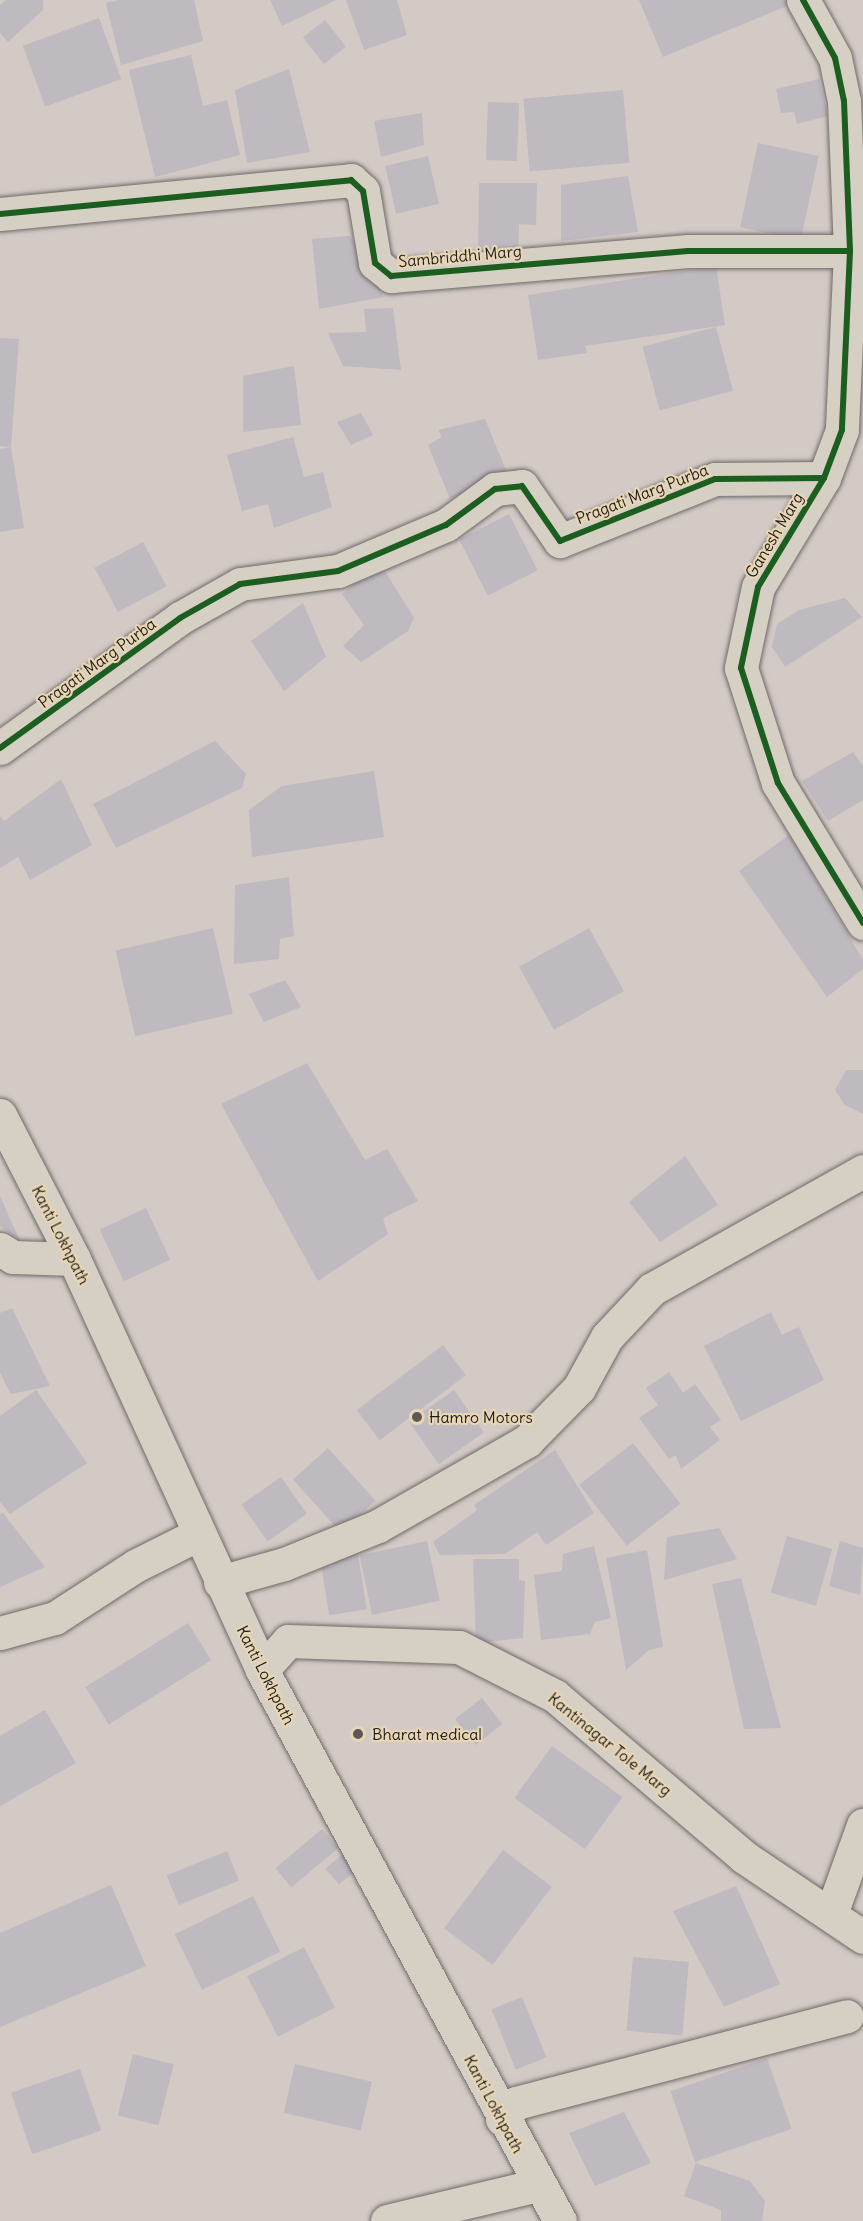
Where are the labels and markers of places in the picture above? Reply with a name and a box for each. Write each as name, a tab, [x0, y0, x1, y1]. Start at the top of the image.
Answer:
place label: Hamro Motors	[429, 1407, 533, 1427]
marker: Hamro Motors	[410, 1410, 424, 1424]
place label: Bharat medical	[372, 1724, 482, 1744]
marker: Bharat medical	[349, 1725, 367, 1743]

